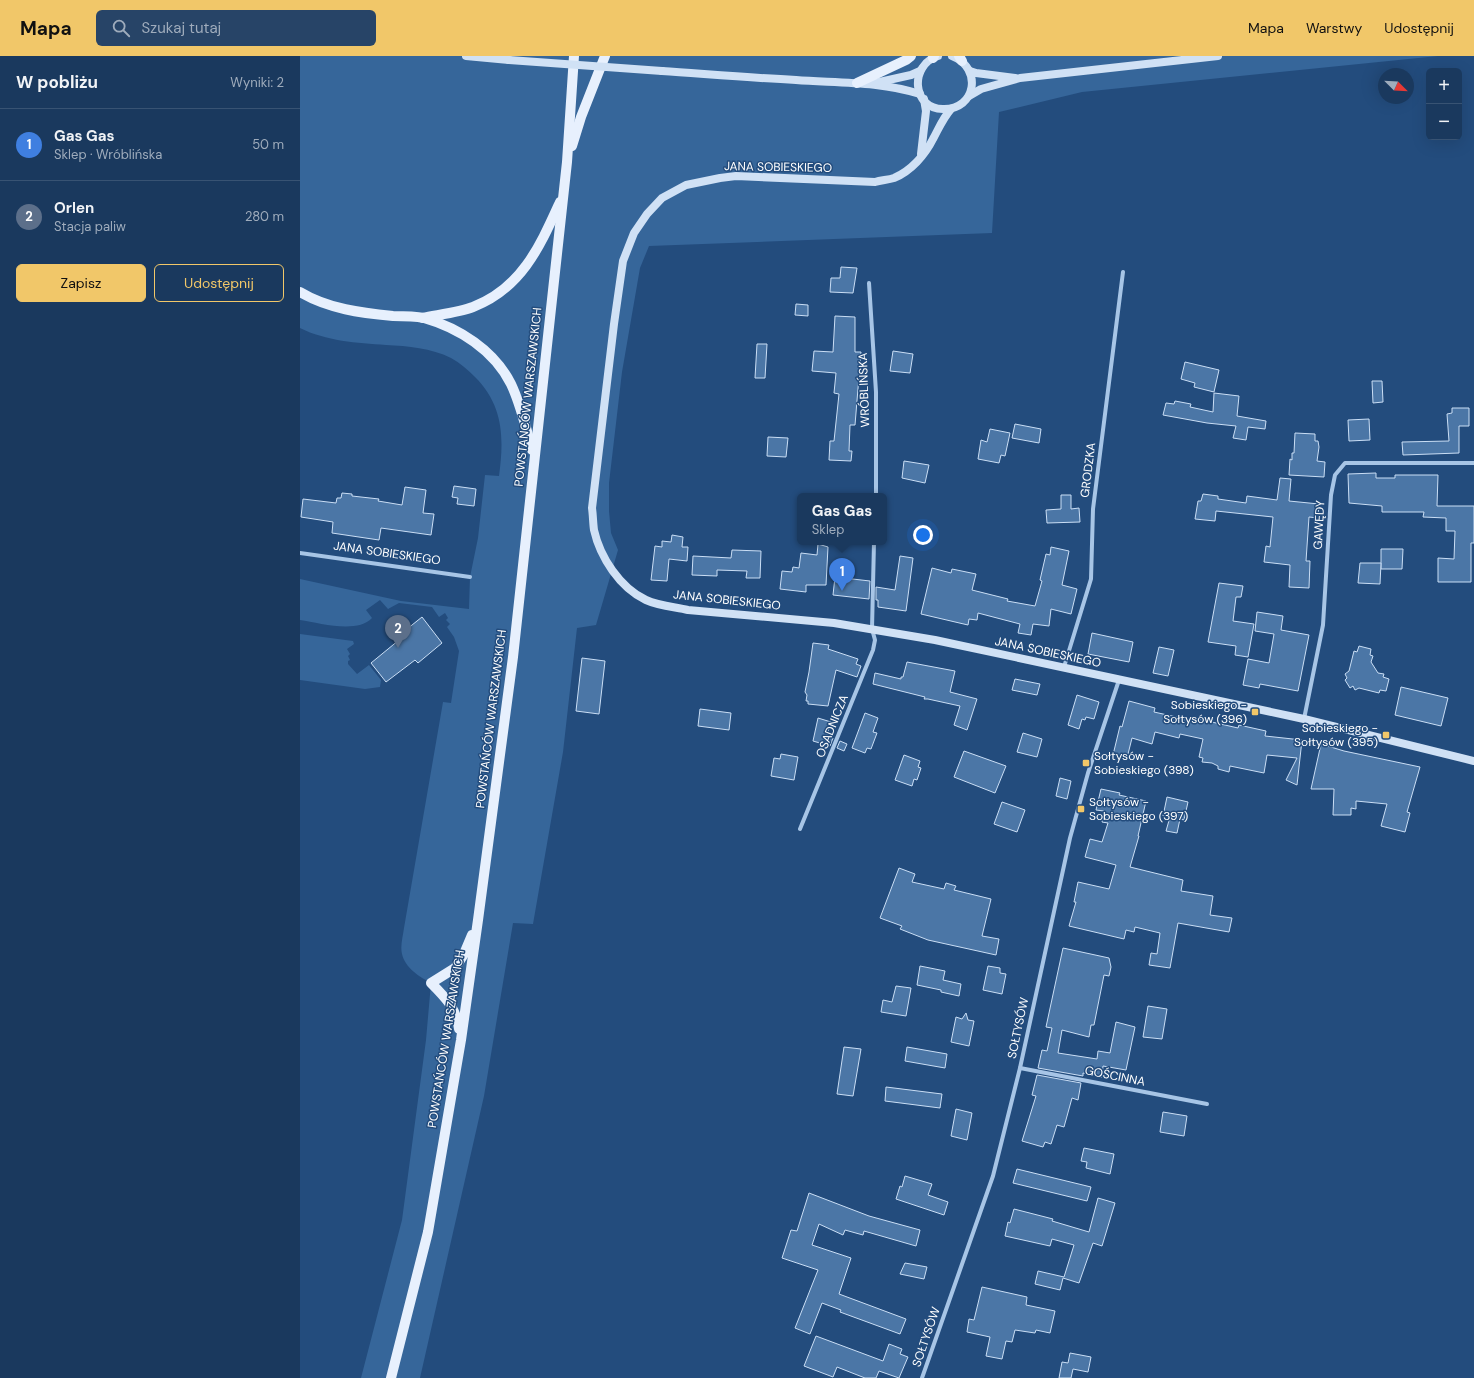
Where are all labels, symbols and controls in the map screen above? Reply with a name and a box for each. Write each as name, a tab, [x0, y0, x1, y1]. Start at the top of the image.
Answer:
search box	[96, 10, 376, 46]
text: Mapa	[20, 16, 72, 41]
icon: search	[110, 17, 132, 39]
text: Szukaj tutaj	[142, 18, 221, 38]
text: Mapa	[1248, 19, 1284, 37]
text: Warstwy	[1306, 19, 1362, 37]
text: Udostępnij	[1384, 19, 1454, 37]
north arrow	[1378, 68, 1414, 104]
map controls	[1426, 68, 1462, 140]
button: +	[1426, 68, 1462, 104]
text: W pobliżu	[16, 71, 98, 93]
text: Wyniki: 2	[230, 74, 284, 91]
button: −	[1426, 104, 1462, 140]
text: Gas Gas	[54, 126, 114, 146]
text: 1	[27, 136, 31, 153]
text: 50 m	[252, 136, 284, 153]
text: Sklep · Wróblińska	[54, 146, 162, 163]
street label: JANA SOBIESKIEGO	[724, 158, 832, 176]
text: Orlen	[54, 198, 94, 218]
text: 2	[25, 208, 33, 225]
text: 280 m	[245, 208, 284, 225]
text: Stacja paliw	[54, 218, 126, 235]
button: Zapisz	[16, 264, 146, 302]
button: Udostępnij	[154, 264, 284, 302]
street label: POWSTAŃCÓW WARSZAWSKICH	[511, 307, 545, 487]
street label: WRÓBLIŃSKA	[855, 352, 873, 428]
street label: GRODZKA	[1077, 442, 1099, 498]
popup	[797, 493, 887, 545]
street label: GAWĘDY	[1310, 500, 1328, 550]
text: Gas Gas	[812, 501, 872, 521]
text: Sklep	[812, 521, 844, 538]
your location	[913, 525, 933, 545]
street label: JANA SOBIESKIEGO	[332, 538, 442, 568]
pin: 1	[829, 558, 855, 591]
street label: JANA SOBIESKIEGO	[672, 586, 782, 614]
pin: 2	[385, 615, 411, 648]
street label: POWSTAŃCÓW WARSZAWSKICH	[472, 629, 510, 809]
street label: JANA SOBIESKIEGO	[993, 633, 1103, 671]
street label: OSADNICZA	[812, 692, 852, 760]
place label: Sobieskiego - Sołtysów (396)	[1163, 697, 1247, 727]
marker: Sobieskiego - Sołtysów (396)	[1250, 707, 1260, 717]
place label: Sobieskiego - Sołtysów (395)	[1294, 720, 1378, 750]
marker: Sobieskiego - Sołtysów (395)	[1381, 730, 1391, 740]
place label: Sołtysów - Sobieskiego (398)	[1094, 748, 1194, 778]
marker: Sołtysów - Sobieskiego (398)	[1081, 758, 1091, 768]
place label: Sołtysów - Sobieskiego (397)	[1089, 794, 1188, 824]
marker: Sołtysów - Sobieskiego (397)	[1076, 804, 1086, 814]
street label: POWSTAŃCÓW WARSZAWSKICH	[424, 949, 468, 1129]
street label: SOŁTYSÓW	[1004, 995, 1032, 1060]
street label: GOŚCINNA	[1083, 1062, 1147, 1090]
street label: SOŁTYSÓW	[908, 1305, 944, 1369]

